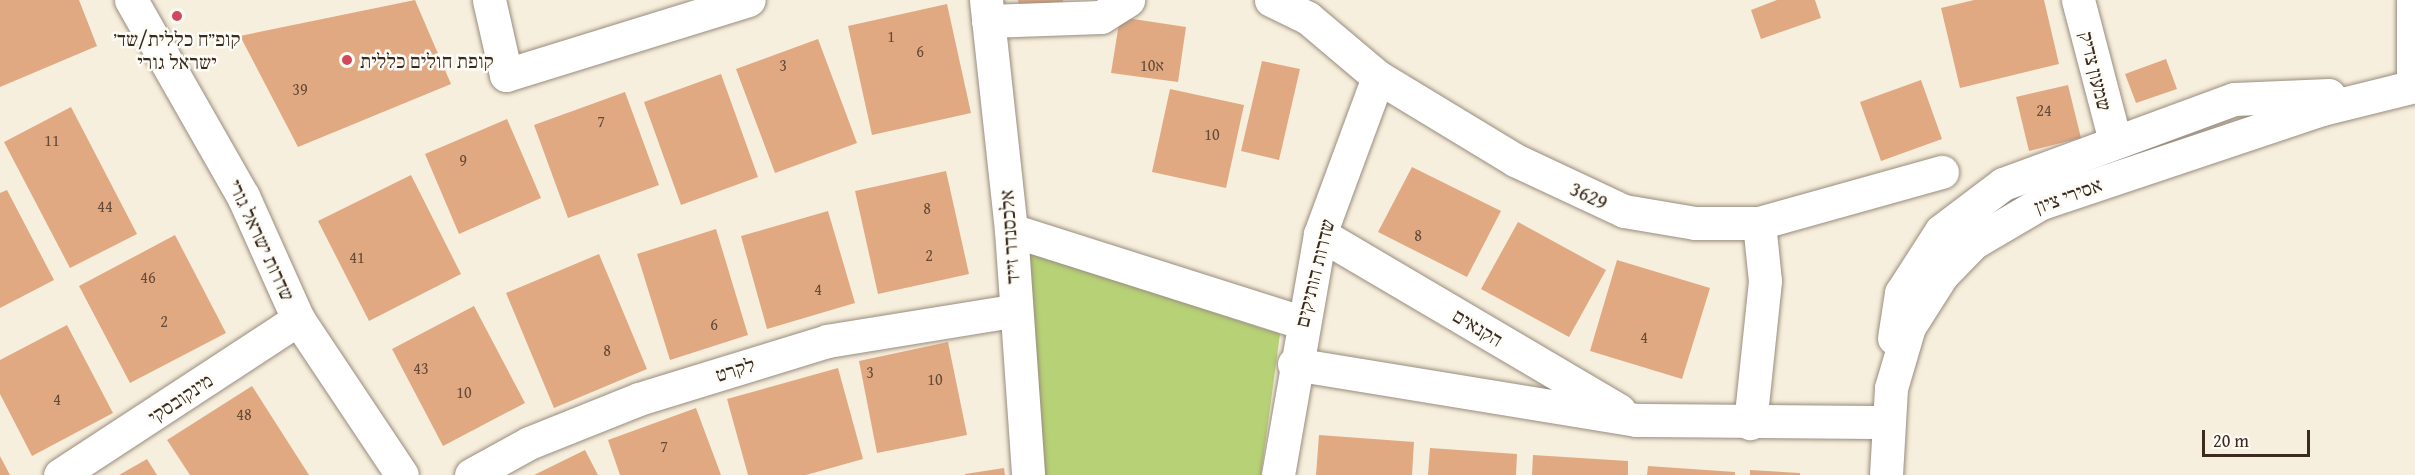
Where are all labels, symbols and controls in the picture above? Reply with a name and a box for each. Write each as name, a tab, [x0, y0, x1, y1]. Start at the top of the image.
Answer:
marker: קופ״ח כללית/שד׳ ישראל גורי	[170, 9, 184, 23]
place label: קופ״ח כללית/שד׳ ישראל גורי	[113, 26, 241, 73]
house number: 1	[887, 26, 895, 46]
street label: שמעון צדיק	[2075, 29, 2117, 113]
house number: 6	[916, 41, 924, 61]
place label: קופת חולים כללית	[360, 48, 494, 72]
marker: קופת חולים כללית	[338, 51, 356, 69]
house number: 3	[779, 55, 787, 75]
house number: 10א	[1140, 55, 1164, 75]
house number: 39	[292, 79, 308, 99]
house number: 24	[2036, 100, 2052, 120]
house number: 7	[597, 111, 605, 131]
house number: 10	[1204, 124, 1220, 144]
house number: 11	[44, 130, 60, 150]
house number: 9	[459, 150, 467, 170]
street label: אסירי ציון	[2031, 172, 2105, 218]
street label: שדרות ישראל גורי	[223, 176, 301, 304]
street label: 3629	[1566, 176, 1612, 214]
street label: אלכסנדר זייד	[994, 189, 1024, 285]
house number: 44	[97, 196, 113, 216]
house number: 8	[923, 198, 931, 218]
street label: שדרות הותיקים	[1289, 216, 1339, 330]
house number: 8	[1414, 225, 1422, 245]
house number: 2	[925, 245, 933, 265]
house number: 41	[349, 247, 365, 267]
house number: 46	[140, 267, 156, 287]
house number: 4	[814, 279, 822, 299]
street label: הקנאים	[1449, 303, 1507, 351]
house number: 2	[160, 311, 168, 331]
house number: 6	[710, 314, 718, 334]
house number: 4	[1640, 327, 1648, 347]
house number: 8	[603, 340, 611, 360]
street label: לקרט	[712, 352, 758, 386]
house number: 43	[413, 358, 429, 378]
house number: 3	[866, 362, 874, 382]
street label: מינקובסקי	[143, 368, 217, 428]
house number: 10	[927, 369, 943, 389]
house number: 10	[456, 382, 472, 402]
house number: 4	[53, 389, 61, 409]
house number: 48	[236, 404, 252, 424]
scale bar	[2205, 418, 2313, 456]
text: 20 m	[2213, 427, 2249, 454]
house number: 7	[660, 436, 668, 456]

